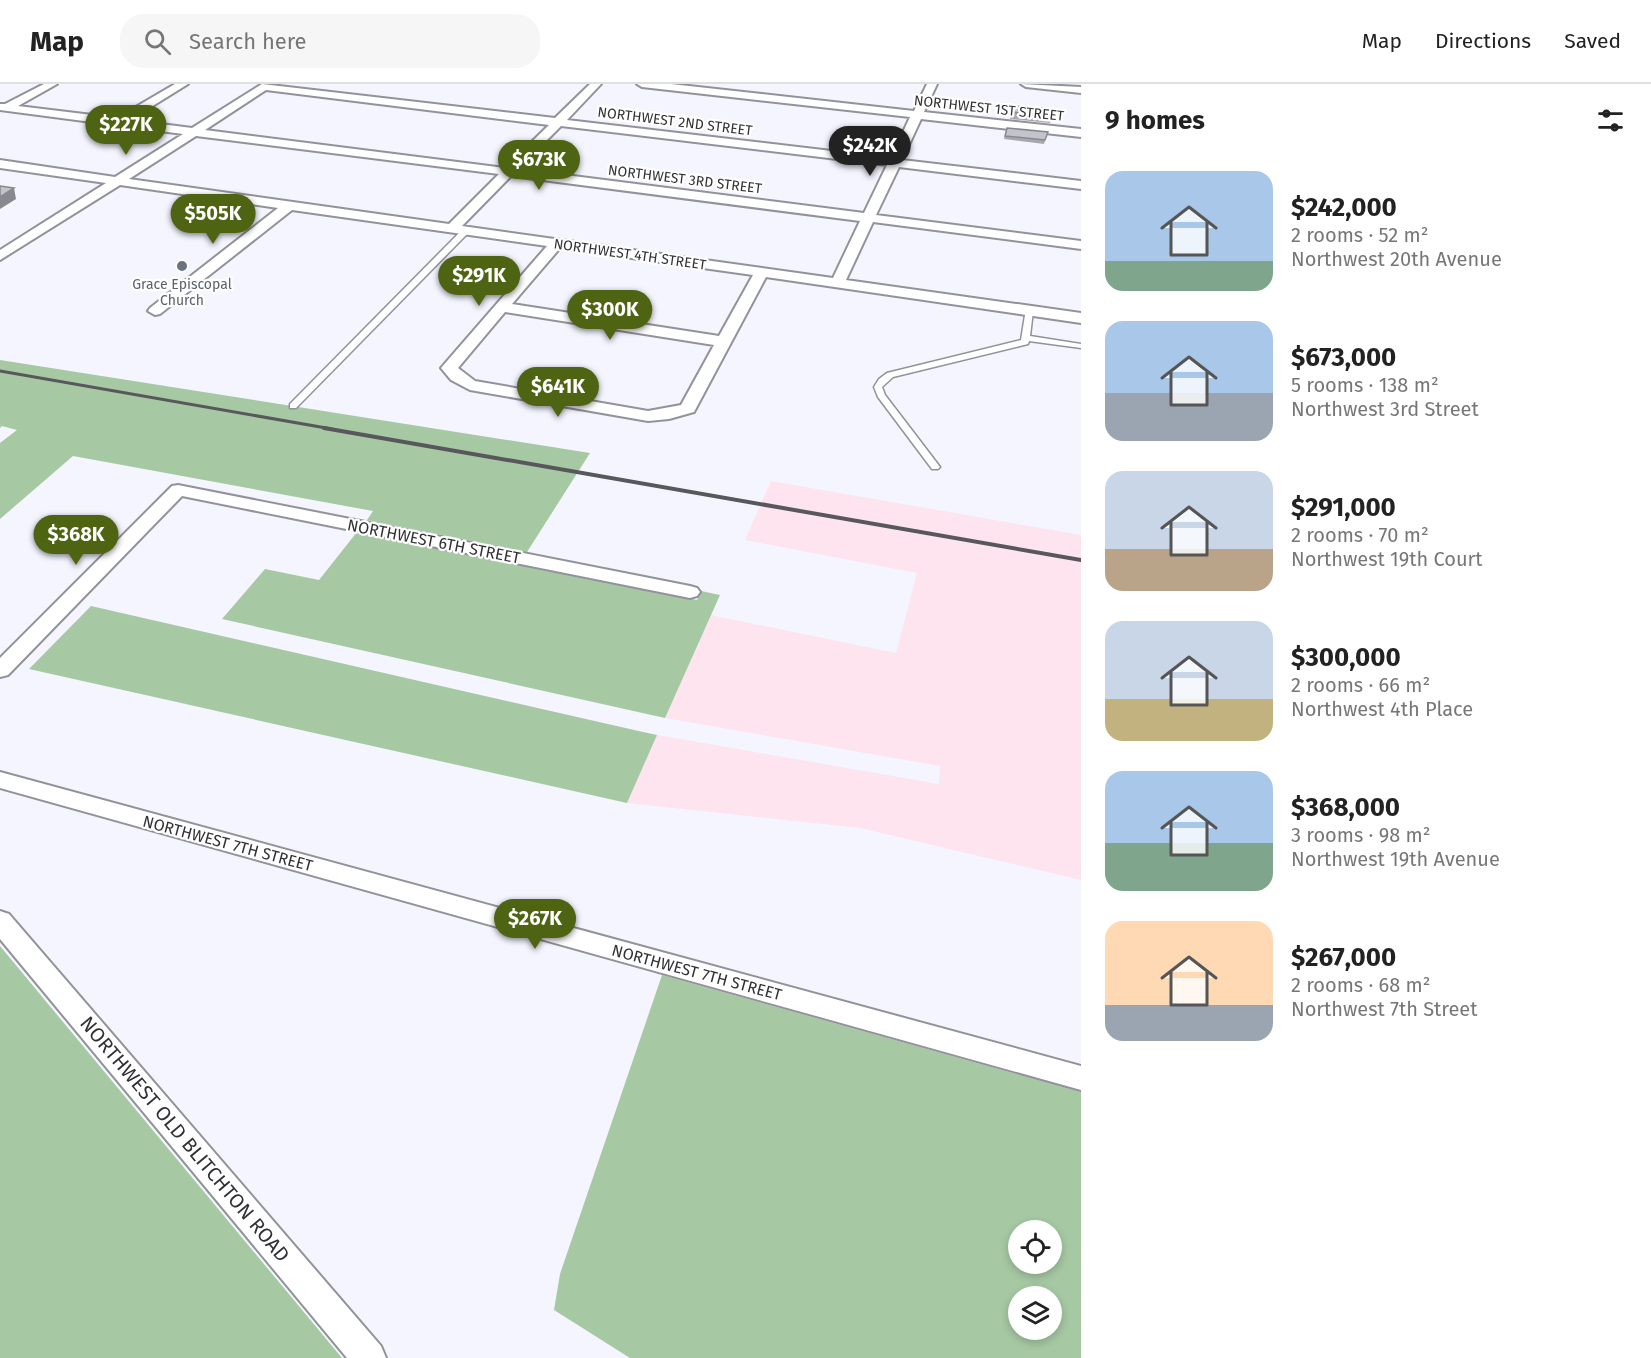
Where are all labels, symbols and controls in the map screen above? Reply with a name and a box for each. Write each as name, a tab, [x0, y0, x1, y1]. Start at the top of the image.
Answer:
search box	[120, 14, 540, 68]
text: Map	[30, 25, 84, 58]
icon: search	[141, 25, 174, 58]
text: Search here	[189, 28, 307, 55]
text: Map	[1362, 28, 1402, 54]
text: Directions	[1435, 28, 1531, 54]
text: Saved	[1564, 28, 1621, 54]
street label: NORTHWEST 1ST STREET	[913, 92, 1066, 125]
street label: NORTHWEST 2ND STREET	[597, 104, 754, 140]
icon: filters	[1594, 104, 1627, 137]
pin: $227K	[84, 105, 168, 156]
text: 9 homes	[1105, 105, 1205, 136]
text: $227K	[99, 112, 153, 136]
pin: $242K	[828, 126, 912, 177]
text: $242K	[843, 133, 897, 157]
pin: $673K	[497, 140, 581, 191]
text: $673K	[512, 147, 566, 171]
street label: NORTHWEST 3RD STREET	[607, 162, 764, 197]
text: $242,000	[1291, 192, 1397, 223]
pin: $505K	[171, 194, 255, 245]
icon: home	[1153, 195, 1225, 267]
text: $505K	[185, 201, 241, 225]
text: 2 rooms · 52 m²	[1291, 223, 1429, 247]
street label: NORTHWEST 4TH STREET	[553, 235, 708, 274]
text: Northwest 20th Avenue	[1291, 247, 1502, 271]
pin: $291K	[437, 256, 521, 307]
marker: Grace Episcopal Church	[175, 259, 189, 273]
text: $291K	[452, 263, 506, 287]
place label: Grace Episcopal Church	[132, 276, 232, 309]
pin: $300K	[568, 290, 652, 341]
text: $300K	[581, 297, 639, 321]
text: $673,000	[1291, 342, 1396, 373]
icon: home	[1153, 345, 1225, 417]
pin: $641K	[516, 367, 600, 418]
text: 5 rooms · 138 m²	[1291, 373, 1439, 397]
text: $641K	[531, 374, 585, 398]
text: Northwest 3rd Street	[1291, 397, 1479, 421]
text: $291,000	[1291, 492, 1396, 523]
icon: home	[1153, 495, 1225, 567]
pin: $368K	[34, 515, 118, 566]
street label: NORTHWEST 6TH STREET	[346, 515, 523, 568]
text: $368K	[48, 522, 104, 546]
text: 2 rooms · 70 m²	[1291, 523, 1429, 547]
text: Northwest 19th Court	[1291, 547, 1483, 571]
text: $300,000	[1291, 642, 1401, 673]
icon: home	[1153, 645, 1225, 717]
text: 2 rooms · 66 m²	[1291, 673, 1430, 697]
text: Northwest 4th Place	[1291, 697, 1473, 721]
text: $368,000	[1291, 792, 1400, 823]
icon: home	[1153, 795, 1225, 867]
street label: NORTHWEST 7TH STREET	[141, 812, 316, 876]
text: 3 rooms · 98 m²	[1291, 823, 1431, 847]
text: Northwest 19th Avenue	[1291, 847, 1500, 871]
pin: $267K	[493, 899, 577, 950]
text: $267K	[508, 906, 562, 930]
street label: NORTHWEST 7TH STREET	[610, 941, 785, 1005]
text: $267,000	[1291, 942, 1396, 973]
icon: home	[1153, 945, 1225, 1017]
text: 2 rooms · 68 m²	[1291, 973, 1431, 997]
text: Northwest 7th Street	[1291, 997, 1477, 1021]
street label: NORTHWEST OLD BLITCHTON ROAD	[75, 1011, 295, 1267]
map controls	[1008, 1220, 1062, 1340]
button: locate	[1008, 1220, 1062, 1274]
button: layers	[1008, 1286, 1062, 1340]

